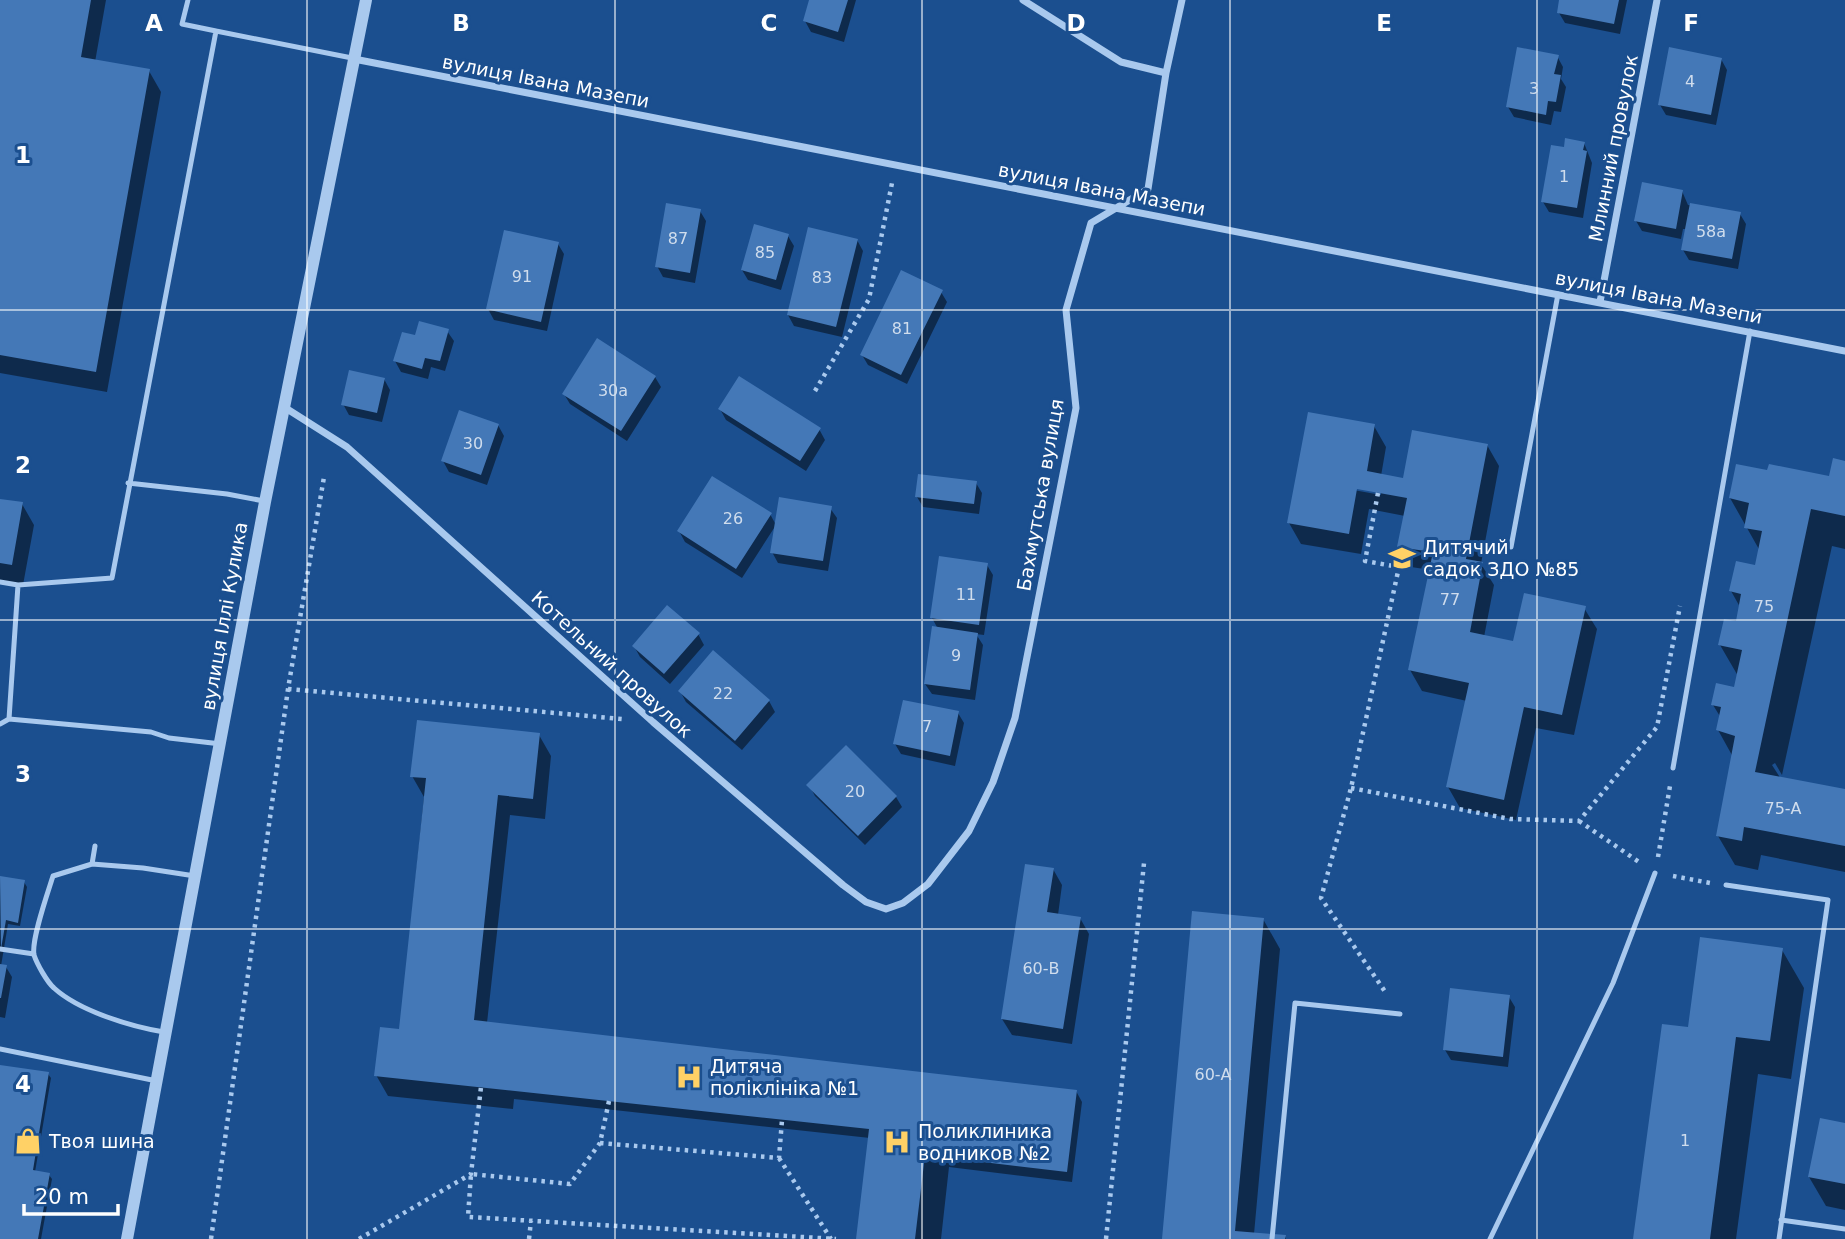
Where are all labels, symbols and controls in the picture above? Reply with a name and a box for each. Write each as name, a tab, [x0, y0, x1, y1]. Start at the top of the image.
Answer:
text: A	[145, 10, 163, 36]
text: B	[452, 10, 470, 36]
text: C	[761, 10, 777, 36]
text: D	[1066, 10, 1086, 36]
text: E	[1376, 10, 1392, 36]
text: F	[1683, 10, 1699, 36]
street label: вулиця Івана Мазепи	[441, 50, 651, 112]
street label: Млинний провулок	[1584, 53, 1642, 243]
house number: 4	[1685, 72, 1695, 91]
house number: 3	[1529, 79, 1539, 98]
text: 1	[15, 142, 31, 168]
street label: вулиця Івана Мазепи	[997, 158, 1207, 220]
house number: 1	[1559, 167, 1569, 186]
house number: 58а	[1696, 222, 1726, 241]
house number: 87	[668, 229, 688, 248]
house number: 85	[755, 243, 775, 262]
street label: вулиця Івана Мазепи	[1554, 266, 1764, 328]
house number: 91	[512, 267, 532, 286]
house number: 83	[812, 268, 832, 287]
house number: 81	[892, 319, 912, 338]
house number: 30а	[598, 381, 628, 400]
street label: Бахмутська вулиця	[1012, 397, 1068, 593]
house number: 30	[463, 434, 483, 453]
text: 2	[15, 452, 31, 478]
house number: 26	[723, 509, 743, 528]
street label: вулиця Іллі Кулика	[197, 520, 251, 712]
place label: Дитячий садок ЗДО №85	[1423, 536, 1579, 580]
school or university icon: Дитячий садок ЗДО №85	[1387, 543, 1417, 573]
house number: 11	[956, 585, 976, 604]
street label: Котельний провулок	[527, 586, 697, 742]
house number: 77	[1440, 590, 1460, 609]
house number: 75	[1754, 597, 1774, 616]
house number: 9	[951, 646, 961, 665]
house number: 22	[713, 684, 733, 703]
house number: 7	[922, 717, 932, 736]
text: 3	[15, 761, 31, 787]
house number: 20	[845, 782, 865, 801]
house number: 75-А	[1764, 799, 1802, 818]
house number: 60-В	[1022, 959, 1060, 978]
place label: Дитяча поліклініка №1	[710, 1055, 859, 1099]
hospital icon: Дитяча поліклініка №1	[674, 1062, 704, 1092]
house number: 60-А	[1194, 1065, 1232, 1084]
text: 4	[15, 1071, 31, 1097]
place label: Поликлиника водников №2	[918, 1120, 1052, 1164]
shop icon: Твоя шина	[13, 1126, 43, 1156]
hospital icon: Поликлиника водников №2	[882, 1127, 912, 1157]
place label: Твоя шина	[48, 1130, 155, 1152]
house number: 1	[1680, 1131, 1690, 1150]
scale bar	[24, 1172, 119, 1216]
text: 20 m	[35, 1185, 89, 1209]

